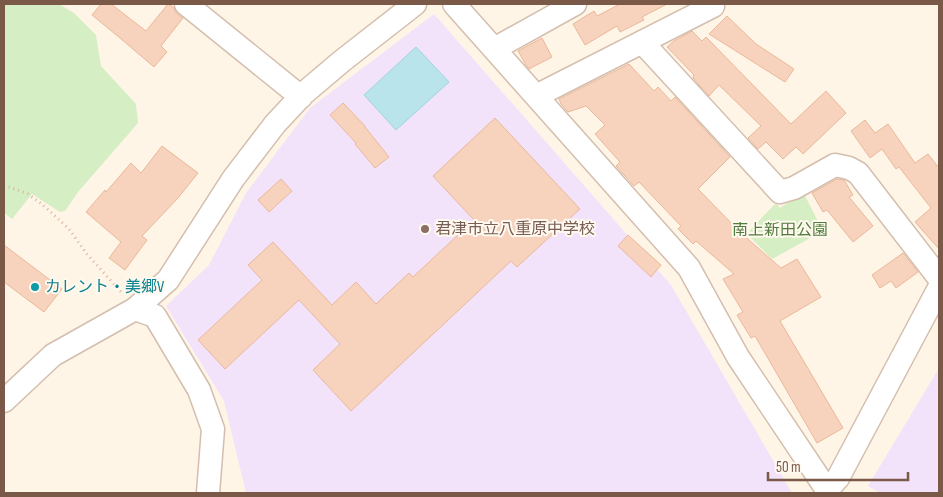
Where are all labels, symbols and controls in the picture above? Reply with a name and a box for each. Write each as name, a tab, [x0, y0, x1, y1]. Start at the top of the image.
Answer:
place label: 君津市立八重原中学校	[435, 220, 595, 239]
park label: 南上新田公園	[732, 221, 828, 240]
marker: 君津市立八重原中学校	[419, 223, 431, 235]
place label: カレント・美郷V	[45, 278, 165, 297]
marker: カレント・美郷V	[29, 281, 41, 293]
scale bar	[768, 450, 908, 482]
text: 50 m	[776, 458, 801, 477]

